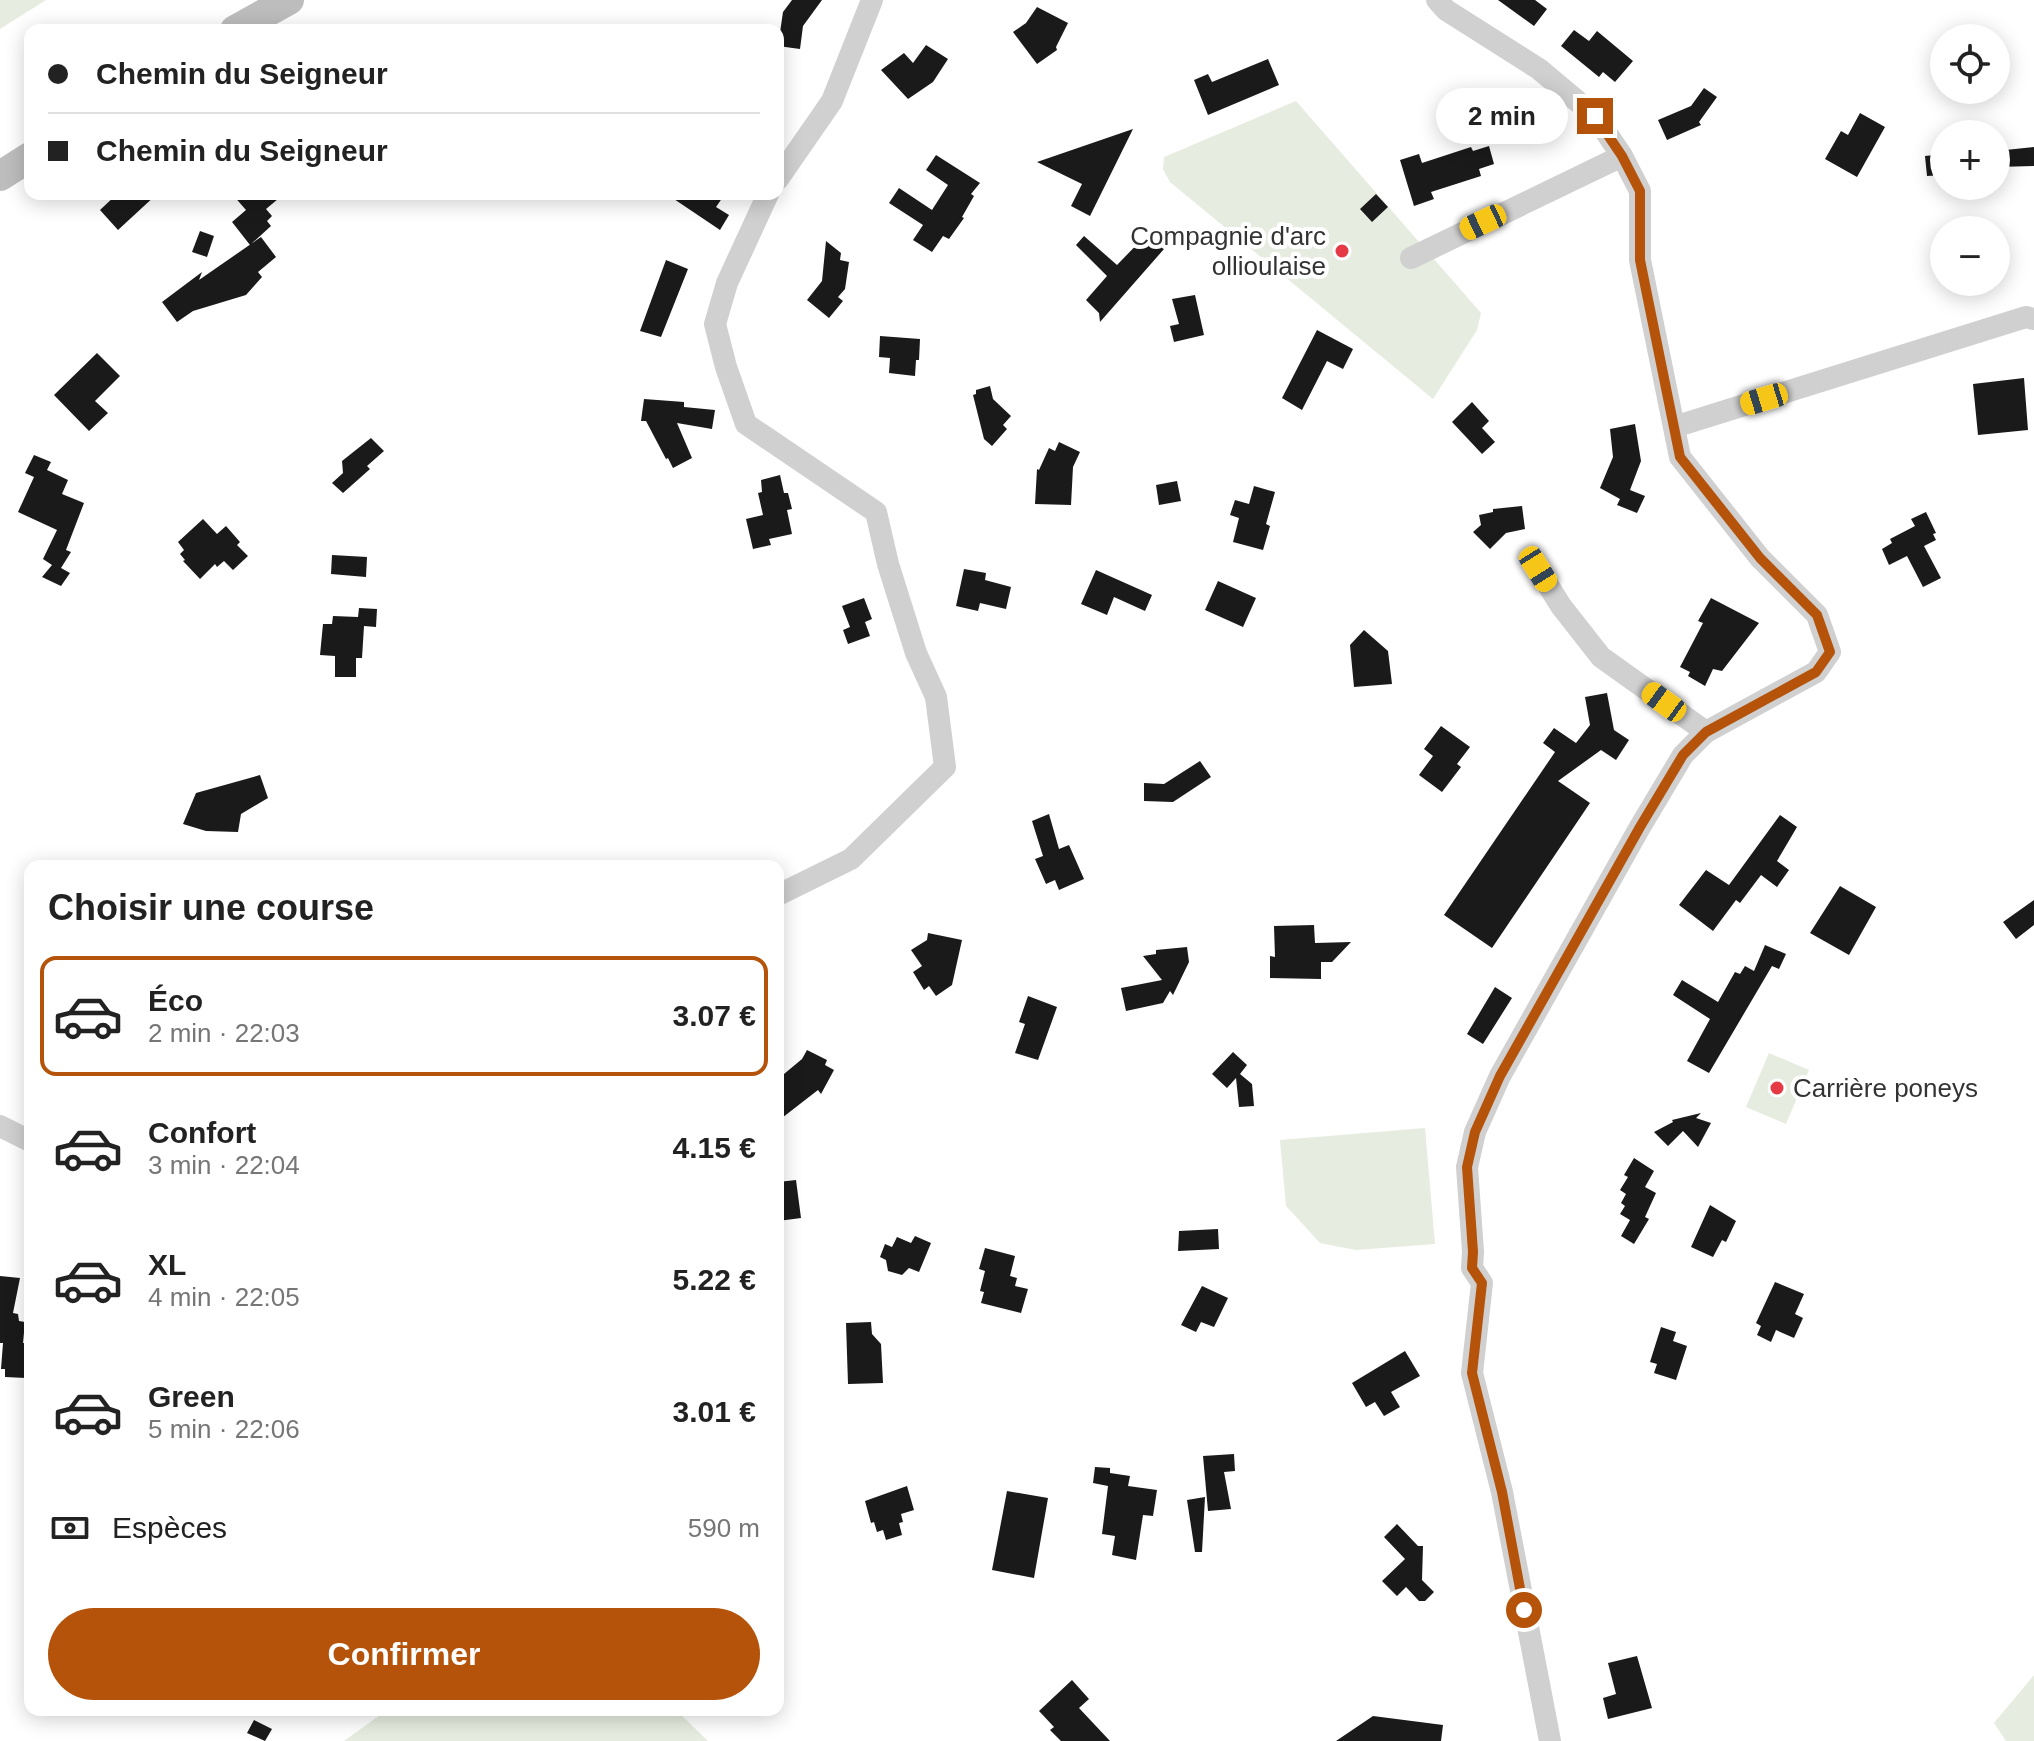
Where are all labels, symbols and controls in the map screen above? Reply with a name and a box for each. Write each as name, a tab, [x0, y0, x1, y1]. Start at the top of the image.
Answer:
map controls	[1930, 24, 2010, 296]
button: locate	[1930, 24, 2010, 104]
text: Chemin du Seigneur	[96, 57, 388, 90]
callout: 2 min	[1435, 88, 1567, 144]
route end	[1577, 98, 1613, 134]
text: 2 min	[1468, 101, 1536, 131]
button: +	[1930, 120, 2010, 200]
text: Chemin du Seigneur	[96, 134, 388, 167]
car	[1456, 201, 1510, 243]
button: −	[1930, 216, 2010, 296]
place label: Compagnie d'arc ollioulaise	[1130, 221, 1326, 281]
marker: Compagnie d'arc ollioulaise	[1333, 242, 1351, 260]
car	[1738, 381, 1790, 417]
car	[1515, 542, 1561, 596]
car	[1638, 678, 1690, 726]
text: Choisir une course	[48, 887, 374, 928]
icon: car	[52, 980, 124, 1052]
text: Éco	[148, 984, 203, 1017]
text: 3.07 €	[673, 999, 756, 1032]
text: 2 min · 22:03	[148, 1018, 300, 1048]
place label: Carrière poneys	[1793, 1073, 1978, 1103]
marker: Carrière poneys	[1768, 1079, 1786, 1097]
icon: car	[52, 1112, 124, 1184]
text: Confort	[148, 1116, 256, 1149]
text: 4.15 €	[673, 1131, 756, 1164]
text: 3 min · 22:04	[148, 1150, 300, 1180]
icon: car	[52, 1244, 124, 1316]
text: XL	[148, 1248, 186, 1281]
text: 5.22 €	[673, 1263, 756, 1296]
text: 4 min · 22:05	[148, 1282, 300, 1312]
icon: car	[52, 1376, 124, 1448]
text: Green	[148, 1380, 235, 1413]
text: 3.01 €	[673, 1395, 756, 1428]
text: 5 min · 22:06	[148, 1414, 300, 1444]
icon: cash	[48, 1506, 92, 1550]
text: Espèces	[112, 1511, 227, 1544]
text: 590 m	[688, 1513, 760, 1543]
route start	[1506, 1592, 1542, 1628]
button: Confirmer	[48, 1608, 760, 1700]

